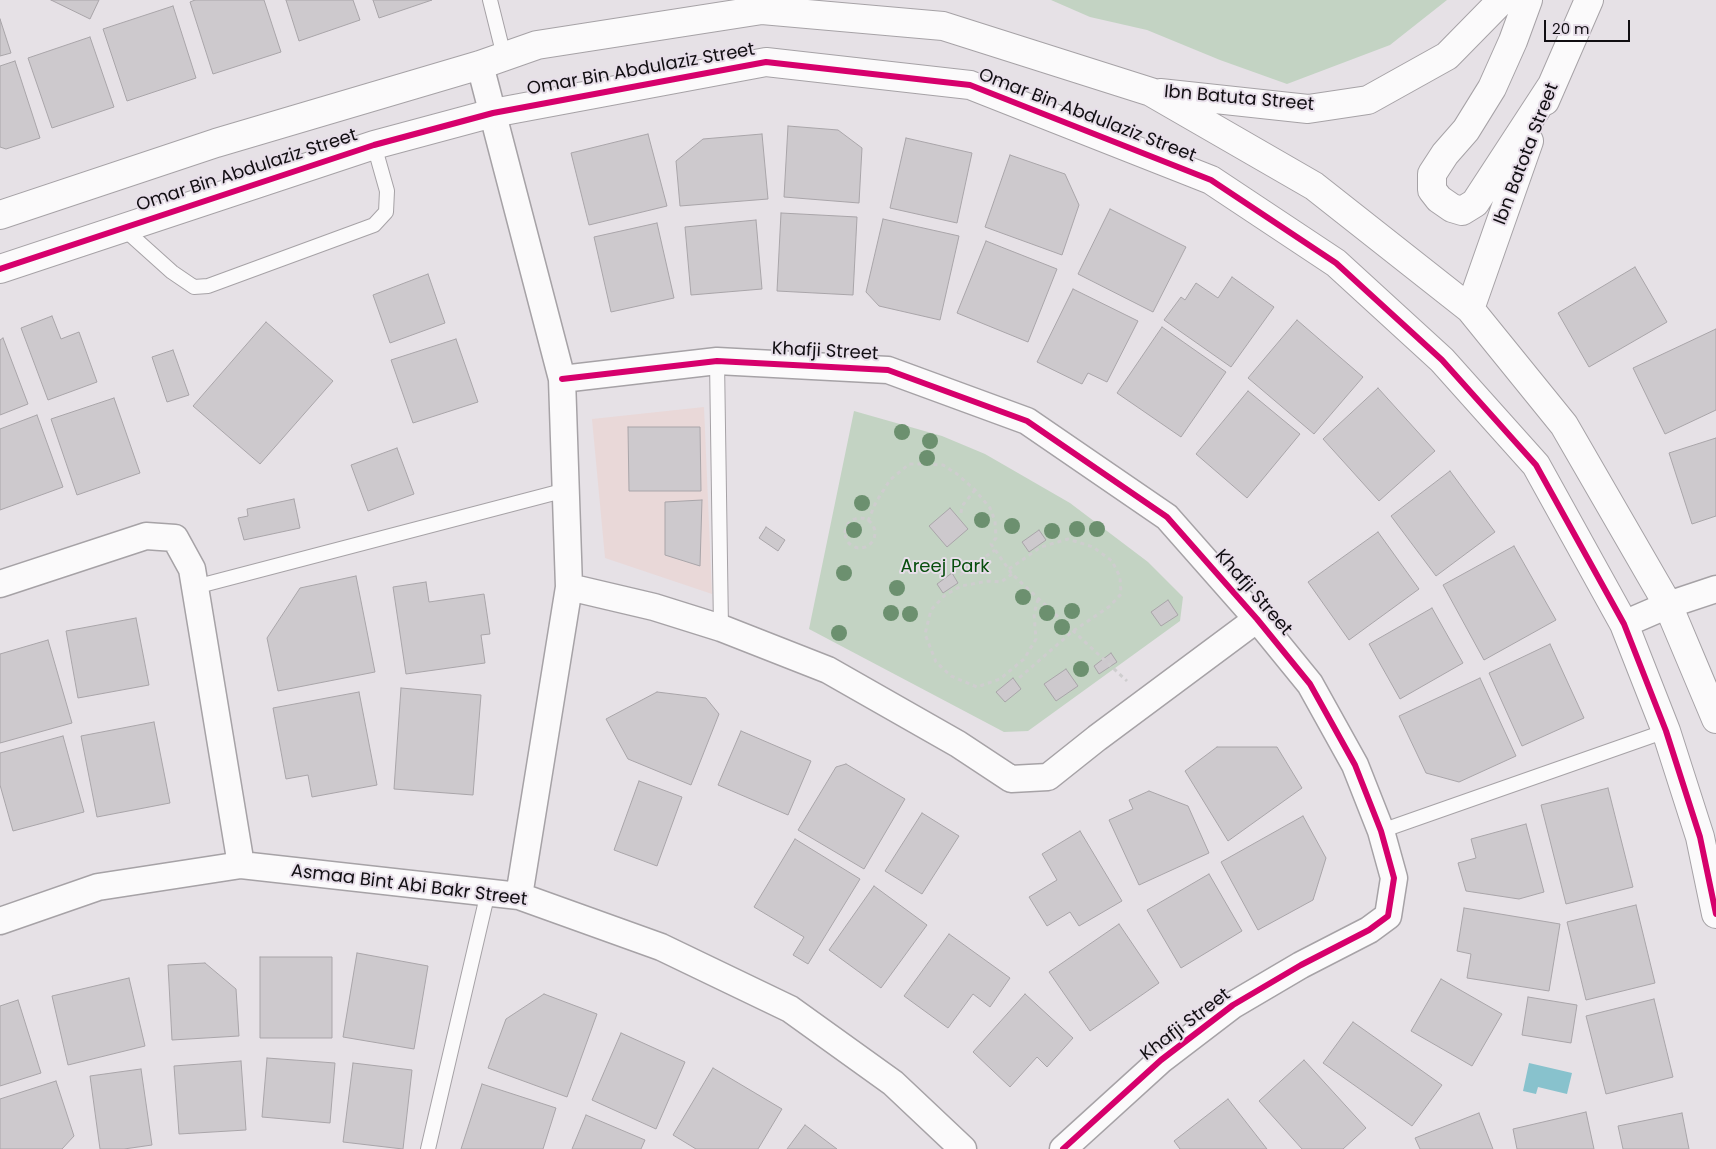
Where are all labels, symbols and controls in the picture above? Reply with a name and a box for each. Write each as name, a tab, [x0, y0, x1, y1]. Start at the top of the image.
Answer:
scale bar	[1546, 10, 1632, 42]
text: 20 m	[1552, 18, 1590, 39]
street label: Omar Bin Abdulaziz Street	[525, 39, 757, 101]
street label: Omar Bin Abdulaziz Street	[975, 65, 1199, 167]
street label: Ibn Batota Street	[1490, 80, 1564, 228]
street label: Ibn Batuta Street	[1163, 82, 1315, 116]
street label: Omar Bin Abdulaziz Street	[134, 125, 360, 217]
street label: Khafji Street	[771, 338, 879, 366]
street label: Khafji Street	[1210, 546, 1296, 640]
park label: Areej Park	[900, 556, 990, 578]
street label: Asmaa Bint Abi Bakr Street	[290, 861, 528, 911]
street label: Khafji Street	[1137, 984, 1235, 1066]

